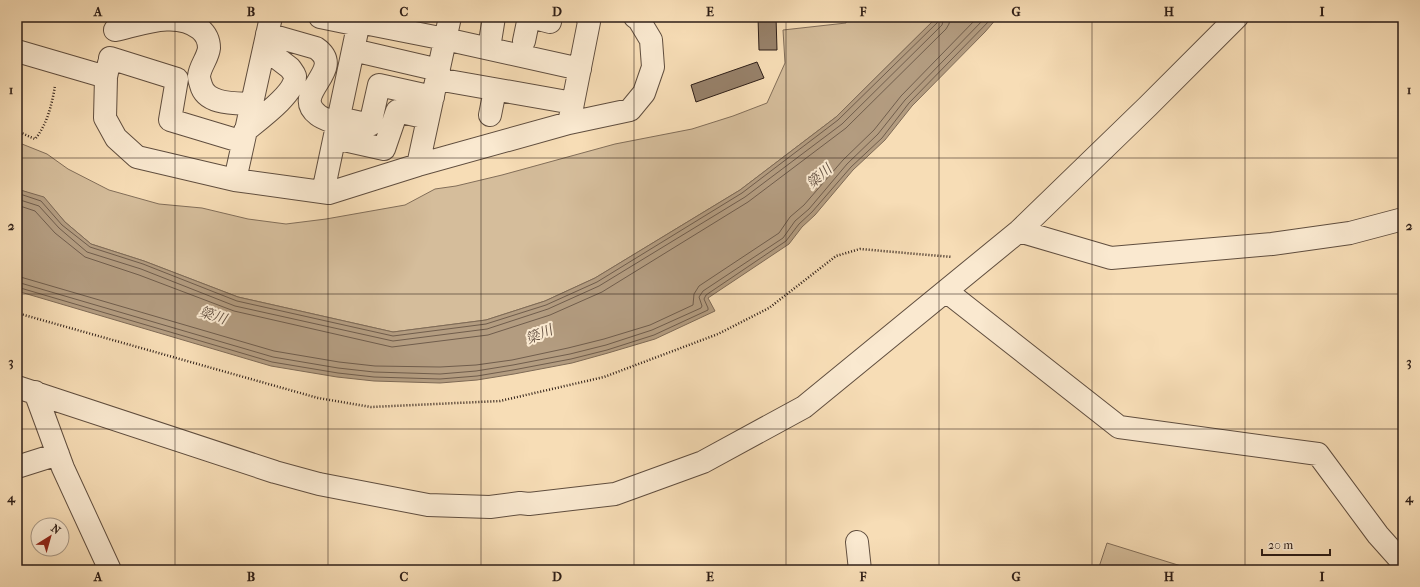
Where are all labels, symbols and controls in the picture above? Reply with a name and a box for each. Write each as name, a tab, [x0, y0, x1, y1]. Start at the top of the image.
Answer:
text: A	[93, 4, 103, 19]
text: B	[247, 4, 256, 19]
text: C	[400, 4, 409, 19]
text: D	[552, 4, 562, 19]
text: E	[706, 4, 714, 19]
text: F	[859, 4, 867, 19]
text: G	[1011, 4, 1021, 19]
text: H	[1164, 4, 1175, 19]
text: I	[1319, 4, 1325, 19]
text: 1	[9, 82, 14, 97]
text: 1	[1407, 82, 1412, 97]
water label: 簗川	[803, 159, 837, 192]
text: 2	[8, 218, 15, 233]
text: 2	[1406, 218, 1413, 233]
water label: 簗川	[197, 303, 231, 329]
water label: 簗川	[523, 321, 557, 348]
text: 3	[8, 354, 14, 370]
text: 3	[1406, 354, 1412, 370]
text: 4	[6, 490, 16, 506]
text: 4	[1404, 490, 1414, 506]
north arrow	[30, 517, 70, 557]
text: N	[48, 522, 63, 538]
scale bar	[1262, 531, 1330, 557]
text: 20 m	[1268, 538, 1293, 552]
text: A	[93, 569, 103, 584]
text: B	[247, 569, 256, 584]
text: C	[400, 569, 409, 584]
text: D	[552, 569, 562, 584]
text: E	[706, 569, 714, 584]
text: F	[859, 569, 867, 584]
text: G	[1011, 569, 1021, 584]
text: H	[1164, 569, 1175, 584]
text: I	[1319, 569, 1325, 584]

